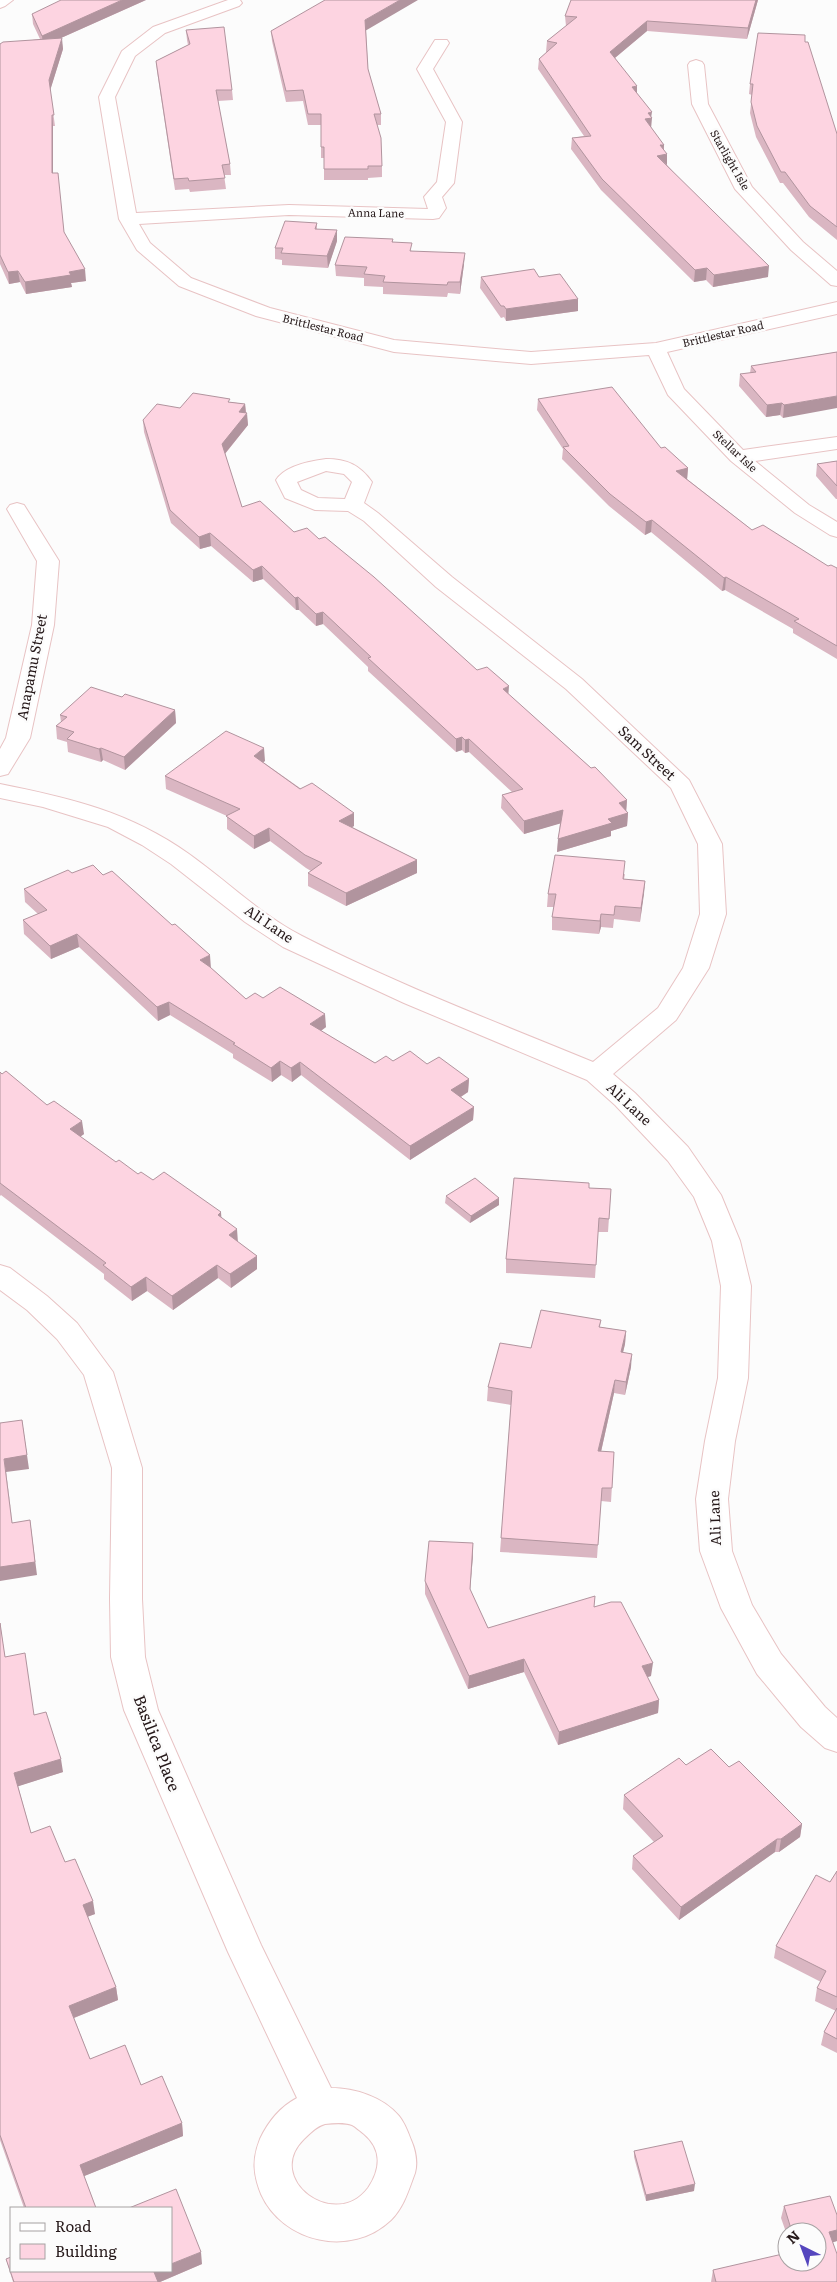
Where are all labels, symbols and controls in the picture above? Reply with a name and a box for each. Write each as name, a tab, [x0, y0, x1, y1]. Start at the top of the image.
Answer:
street label: Starlight Isle	[707, 126, 755, 193]
street label: Anna Lane	[348, 204, 405, 220]
street label: Brittlestar Road	[281, 309, 366, 345]
street label: Brittlestar Road	[681, 316, 765, 350]
street label: Stellar Isle	[710, 425, 762, 475]
street label: Anapamu Street	[11, 612, 51, 722]
street label: Sam Street	[615, 720, 681, 784]
street label: Ali Lane	[241, 899, 298, 947]
street label: Ali Lane	[603, 1077, 657, 1129]
street label: Ali Lane	[703, 1490, 725, 1546]
street label: Basilica Place	[128, 1691, 187, 1794]
legend	[10, 2207, 172, 2272]
text: Road	[55, 2214, 91, 2237]
north arrow	[777, 2222, 827, 2272]
text: N	[782, 2225, 804, 2248]
text: Building	[55, 2239, 117, 2262]

